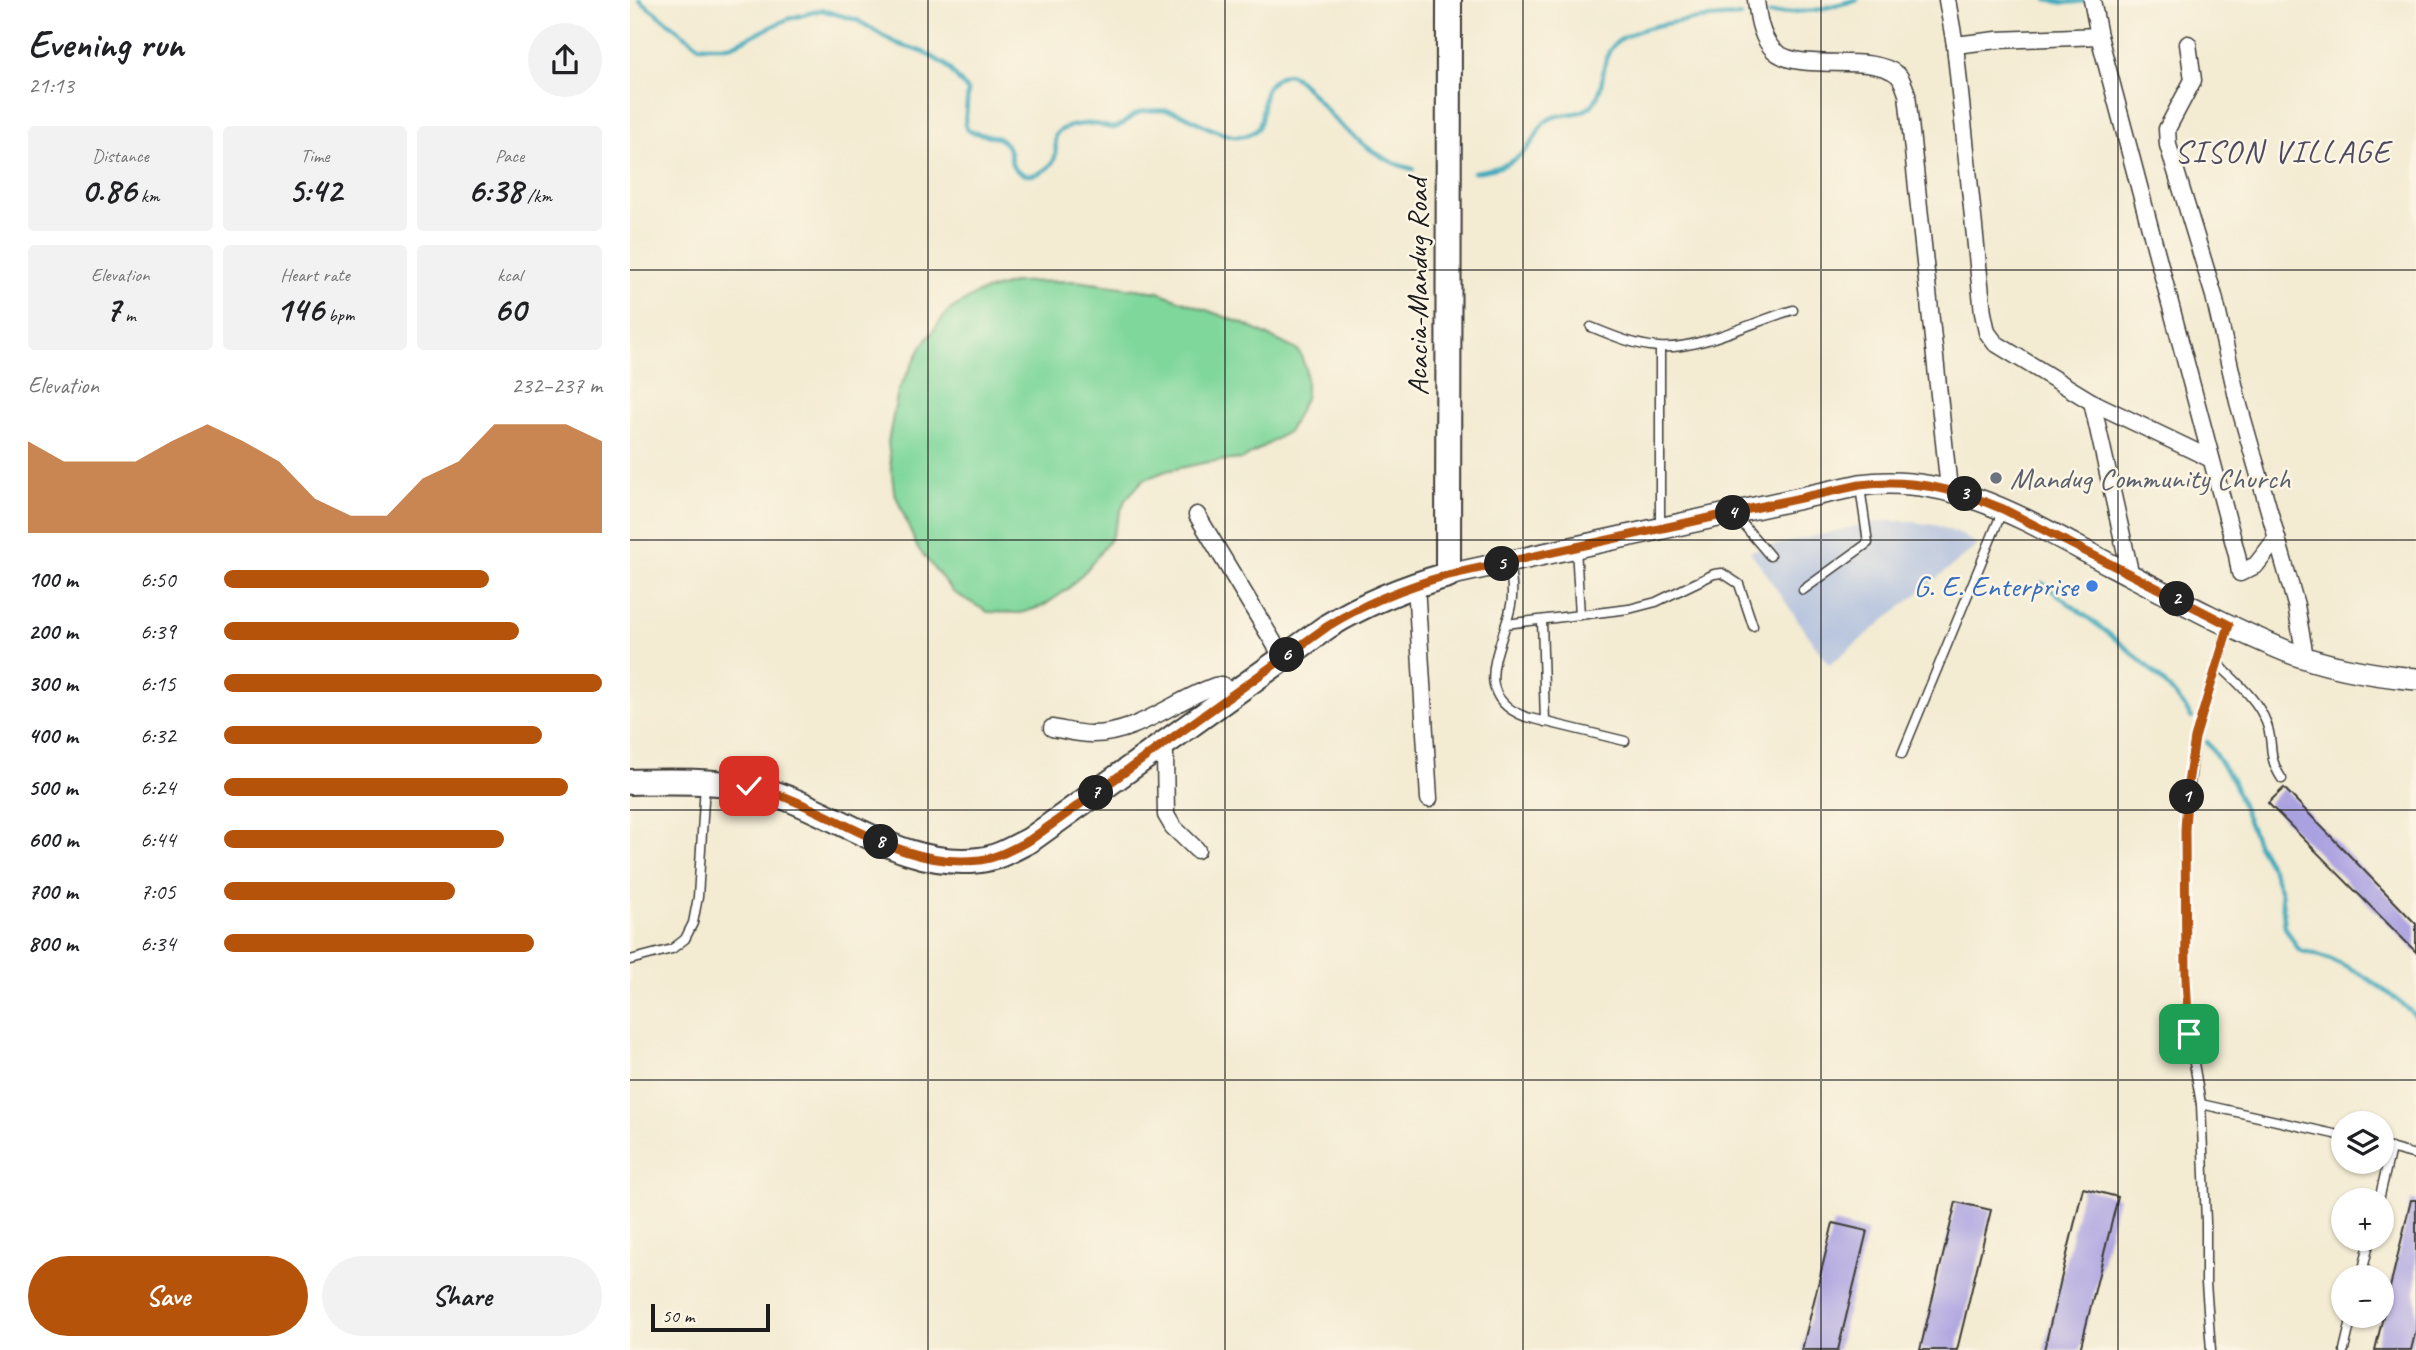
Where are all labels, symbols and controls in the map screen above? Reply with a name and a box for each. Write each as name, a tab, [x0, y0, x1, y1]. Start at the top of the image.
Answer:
text: Evening run	[28, 21, 184, 68]
button: share	[528, 23, 602, 97]
text: 21:13	[28, 71, 74, 100]
district label: SISON VILLAGE	[2174, 131, 2394, 172]
text: Distance	[92, 144, 149, 168]
text: Time	[300, 144, 330, 168]
text: Pace	[495, 144, 524, 168]
text: 0.86	[81, 168, 136, 213]
text: 5:42	[288, 168, 342, 213]
text: 6:38	[467, 168, 522, 213]
street label: Acacia-Mandug Road	[1398, 174, 1436, 396]
text: km	[136, 184, 159, 208]
text: /km	[522, 184, 552, 208]
text: Elevation	[91, 263, 150, 287]
text: Heart rate	[280, 263, 350, 287]
text: kcal	[497, 263, 522, 287]
text: 7	[105, 287, 121, 332]
text: 146	[276, 287, 324, 332]
text: 60	[494, 287, 526, 332]
text: m	[121, 303, 136, 327]
text: bpm	[324, 303, 354, 327]
text: Elevation	[28, 371, 99, 400]
text: 232–237 m	[511, 371, 602, 400]
place label: Mandug Community Church	[2010, 459, 2291, 497]
marker: Mandug Community Church	[1988, 470, 2004, 486]
pin: 3	[1948, 476, 1982, 512]
text: 3	[1960, 481, 1969, 505]
pin: 4	[1716, 496, 1750, 530]
text: 4	[1728, 500, 1737, 524]
pin: 5	[1484, 546, 1520, 582]
text: 5	[1497, 551, 1506, 575]
text: 100 m	[28, 565, 78, 594]
text: 6:50	[140, 565, 176, 594]
place label: G. E. Enterprise	[1914, 567, 2080, 605]
marker: G. E. Enterprise	[2084, 578, 2100, 594]
pin: 2	[2160, 582, 2194, 616]
text: 2	[2172, 586, 2181, 610]
text: 200 m	[28, 617, 78, 646]
text: 6:39	[140, 617, 176, 646]
pin: 6	[1270, 638, 1304, 672]
text: 6	[1282, 642, 1291, 666]
text: 300 m	[28, 669, 78, 698]
text: 6:15	[140, 669, 176, 698]
text: 400 m	[28, 721, 78, 750]
text: 6:32	[140, 721, 176, 750]
pin	[719, 756, 779, 816]
icon: check	[730, 767, 768, 805]
text: 500 m	[28, 773, 77, 802]
text: 6:24	[140, 773, 176, 802]
pin: 7	[1078, 776, 1114, 810]
text: 7	[1091, 780, 1100, 804]
pin: 1	[2170, 780, 2204, 814]
text: 1	[2182, 784, 2191, 808]
pin: 8	[863, 824, 898, 860]
text: 600 m	[28, 825, 78, 854]
text: 6:44	[140, 825, 176, 854]
text: 8	[876, 829, 885, 853]
text: 700 m	[28, 877, 78, 906]
text: 7:05	[140, 877, 176, 906]
text: 800 m	[28, 929, 78, 958]
text: 6:34	[140, 929, 176, 958]
pin	[2159, 1004, 2219, 1064]
icon: arrive	[2170, 1015, 2208, 1053]
map controls	[2331, 1111, 2394, 1328]
button: layers	[2331, 1111, 2394, 1174]
button: +	[2331, 1188, 2394, 1251]
button: Save	[28, 1256, 308, 1336]
button: Share	[322, 1256, 602, 1336]
button: −	[2331, 1265, 2394, 1328]
scale bar	[651, 1301, 770, 1333]
text: 50 m	[662, 1304, 694, 1328]

